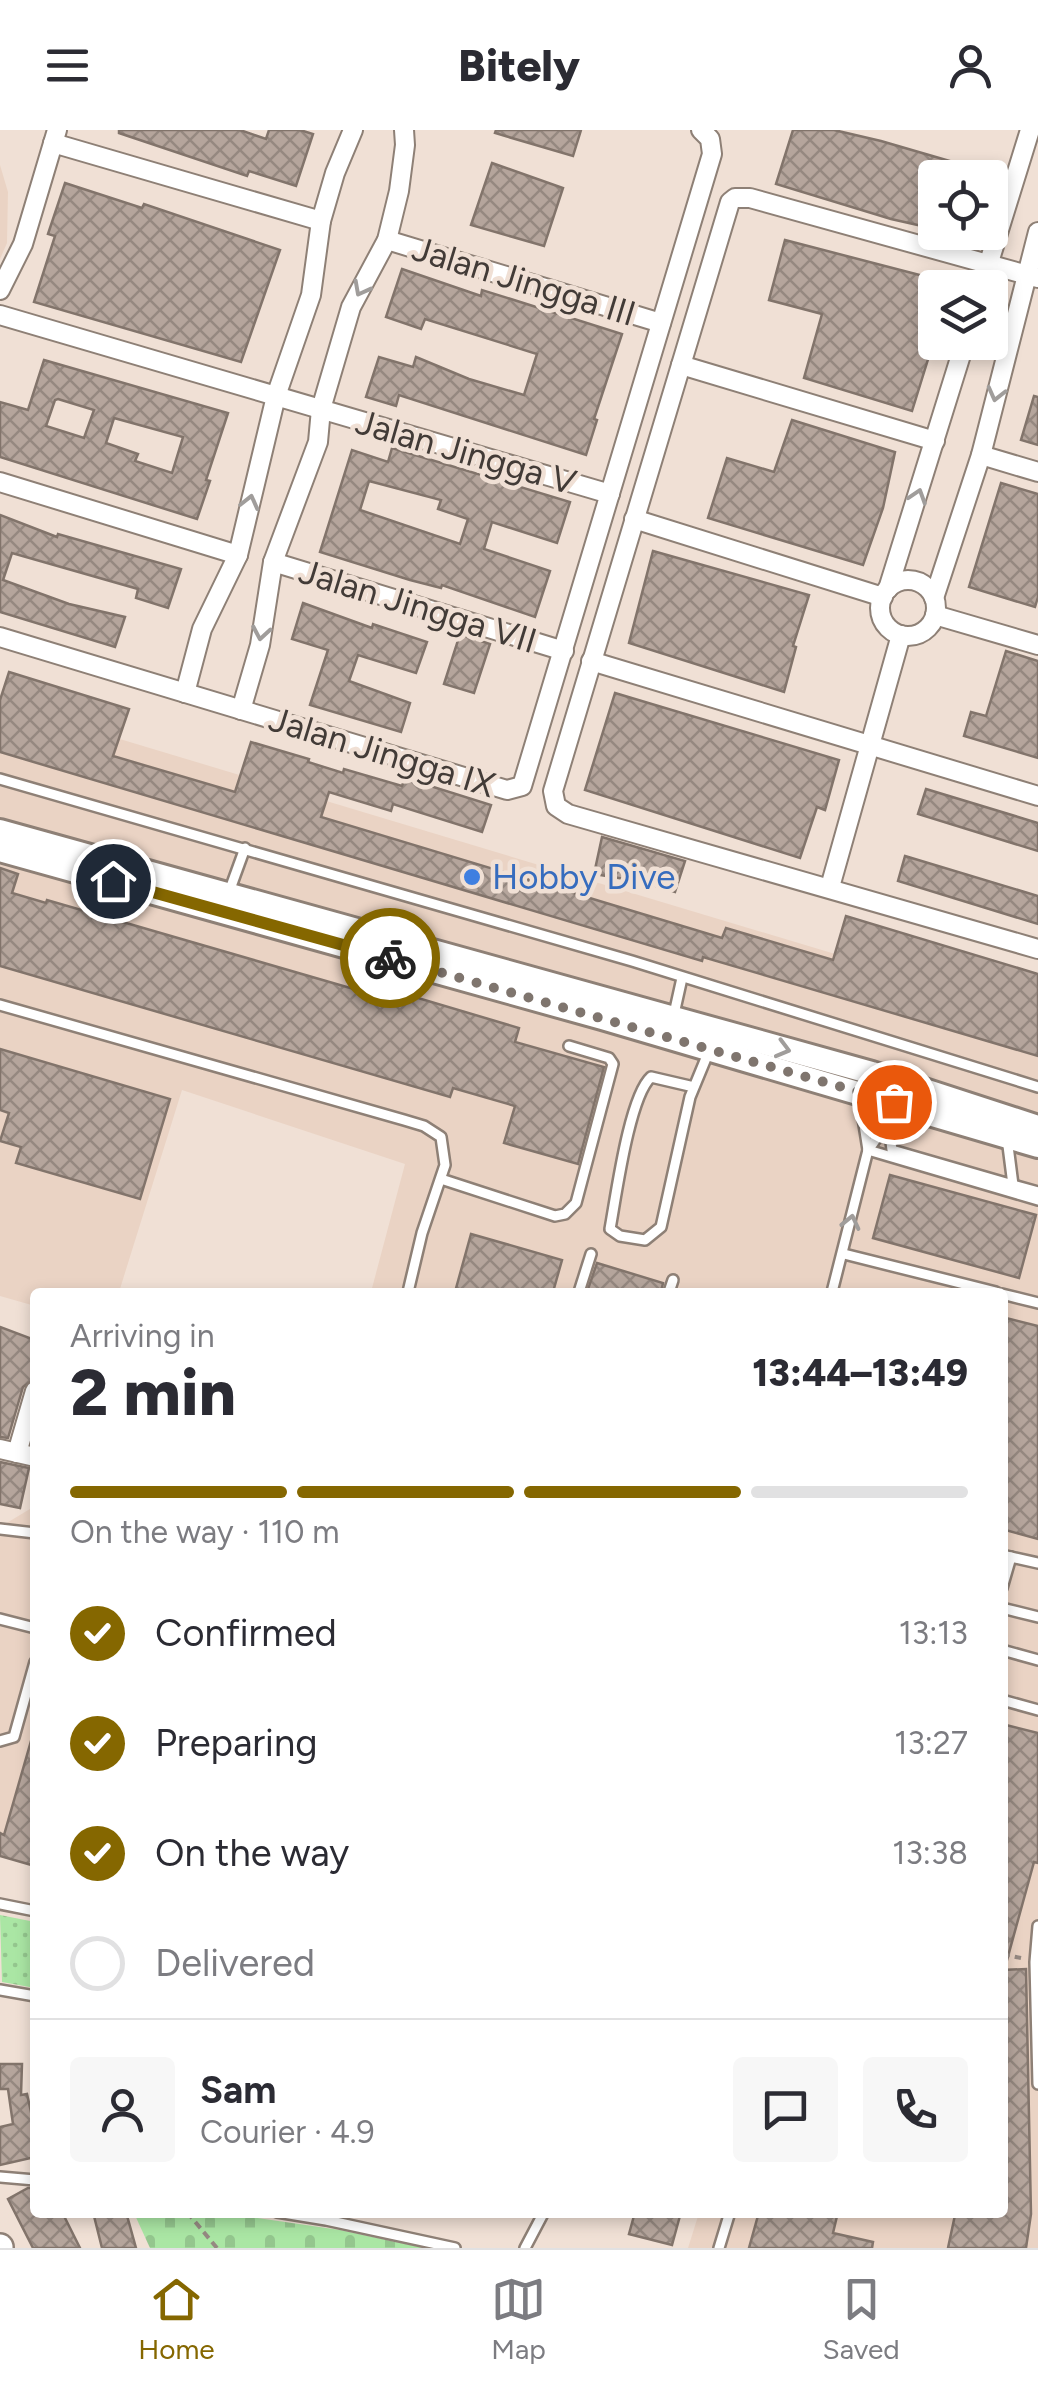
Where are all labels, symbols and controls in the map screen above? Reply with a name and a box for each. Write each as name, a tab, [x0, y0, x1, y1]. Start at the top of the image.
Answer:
icon: menu	[40, 38, 95, 93]
text: Bitely	[458, 38, 580, 92]
icon: person	[943, 38, 998, 93]
map controls	[918, 160, 1008, 360]
button: locate	[918, 160, 1008, 250]
street label: Jalan Jingga III	[407, 227, 641, 335]
button: layers	[918, 270, 1008, 360]
one-way arrow	[354, 278, 373, 297]
one-way arrow	[987, 385, 1008, 402]
street label: Jalan Jingga V	[351, 401, 581, 503]
one-way arrow	[906, 488, 926, 505]
one-way arrow	[238, 494, 259, 511]
street label: Jalan Jingga VII	[294, 550, 542, 662]
one-way arrow	[251, 624, 272, 641]
street label: Jalan Jingga IX	[264, 698, 500, 806]
pin	[71, 839, 156, 924]
icon: home	[86, 854, 141, 909]
place label: Hobby Dive	[492, 856, 675, 898]
marker: Hobby Dive	[461, 866, 483, 888]
courier	[340, 908, 440, 1008]
icon: bike	[363, 931, 418, 986]
one-way arrow	[774, 1037, 791, 1058]
pin	[852, 1060, 937, 1145]
icon: bag	[867, 1075, 922, 1130]
one-way arrow	[839, 1214, 860, 1231]
text: Arriving in	[70, 1317, 215, 1355]
text: 13:44–13:49	[752, 1350, 968, 1396]
text: 2 min	[70, 1353, 236, 1431]
text: On the way · 110 m	[70, 1513, 340, 1551]
icon: check	[70, 1606, 125, 1661]
text: Confirmed	[155, 1610, 337, 1656]
text: 13:13	[899, 1614, 968, 1652]
icon: check	[70, 1716, 125, 1771]
text: Preparing	[155, 1720, 317, 1766]
text: 13:27	[894, 1724, 968, 1762]
icon: check	[70, 1826, 125, 1881]
text: On the way	[155, 1830, 349, 1876]
text: 13:38	[892, 1834, 968, 1872]
text: Delivered	[155, 1940, 315, 1986]
button: person	[70, 2057, 175, 2162]
button: chat	[733, 2057, 838, 2162]
button: phone	[863, 2057, 968, 2162]
text: Sam	[200, 2067, 276, 2113]
text: Courier · 4.9	[200, 2113, 375, 2151]
tab: Home	[138, 2272, 215, 2366]
tab: Map	[491, 2272, 546, 2366]
tab: Saved	[823, 2272, 900, 2366]

